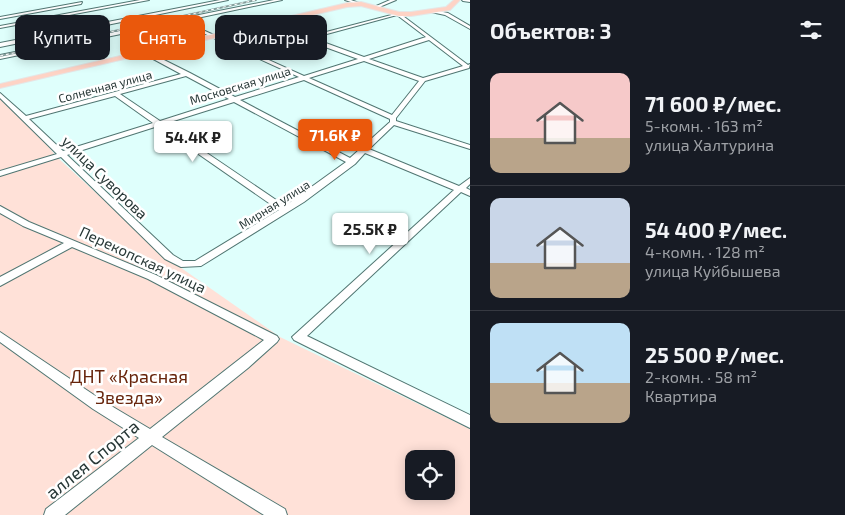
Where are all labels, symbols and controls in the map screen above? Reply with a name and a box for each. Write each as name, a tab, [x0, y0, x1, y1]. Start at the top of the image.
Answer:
chip: Купить	[15, 15, 110, 60]
chip: Снять	[120, 15, 205, 60]
chip: Фильтры	[215, 15, 327, 60]
icon: filters	[797, 16, 825, 44]
text: Объектов: 3	[490, 18, 612, 43]
street label: Московская улица	[188, 63, 292, 108]
street label: Солнечная улица	[57, 67, 154, 106]
text: 71 600 ₽/мес.	[645, 91, 781, 116]
icon: home	[530, 93, 590, 153]
text: 5-комн. · 163 m²	[645, 116, 763, 135]
pin: 71.6K ₽	[289, 119, 381, 161]
pin: 54.4K ₽	[147, 120, 239, 163]
text: 71.6K ₽	[309, 125, 361, 144]
text: 54.4K ₽	[165, 127, 221, 146]
street label: улица Суворова	[58, 131, 152, 223]
text: улица Халтурина	[645, 135, 774, 154]
street label: Мирная улица	[236, 177, 313, 232]
pin: 25.5K ₽	[324, 212, 416, 255]
text: 54 400 ₽/мес.	[645, 217, 787, 242]
icon: home	[530, 218, 590, 278]
text: 25.5K ₽	[343, 219, 397, 238]
street label: Перекопская улица	[77, 222, 209, 297]
text: 4-комн. · 128 m²	[645, 242, 765, 261]
text: улица Куйбышева	[645, 261, 781, 280]
text: 25 500 ₽/мес.	[645, 342, 784, 367]
icon: home	[530, 343, 590, 403]
park label: ДНТ «Красная Звезда»	[70, 365, 188, 408]
text: 2-комн. · 58 m²	[645, 367, 757, 386]
text: Квартира	[645, 386, 717, 405]
street label: аллея Спорта	[41, 415, 143, 503]
map controls	[405, 450, 455, 500]
button: locate	[405, 450, 455, 500]

